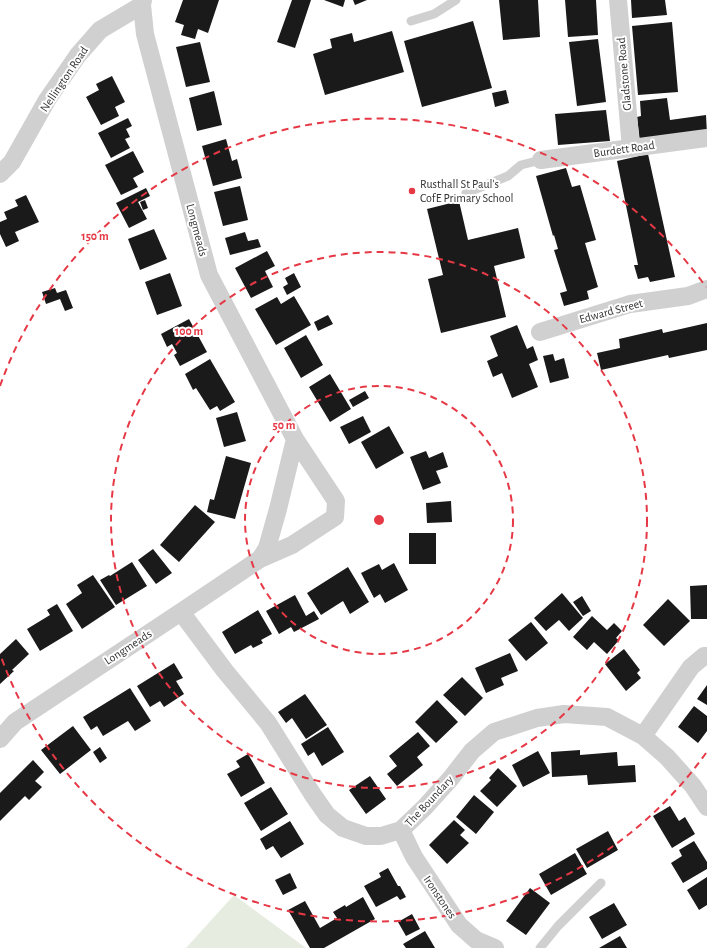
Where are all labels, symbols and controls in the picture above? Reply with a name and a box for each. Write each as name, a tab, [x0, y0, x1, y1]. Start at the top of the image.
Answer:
street label: Gladstone Road	[615, 37, 633, 111]
street label: Nellington Road	[38, 44, 90, 114]
street label: Burdett Road	[593, 139, 655, 159]
place label: Rusthall St Paul's CofE Primary School	[420, 178, 514, 205]
marker: Rusthall St Paul's CofE Primary School	[407, 186, 417, 196]
street label: Longmeads	[184, 202, 210, 258]
text: 150 m	[81, 230, 109, 242]
street label: Edward Street	[578, 297, 644, 325]
text: 100 m	[175, 325, 203, 337]
text: 50 m	[273, 419, 296, 431]
centre of rings	[372, 513, 386, 527]
street label: Longmeads	[102, 627, 154, 667]
street label: The Boundary	[403, 773, 456, 829]
street label: Ironstones	[421, 873, 459, 921]

